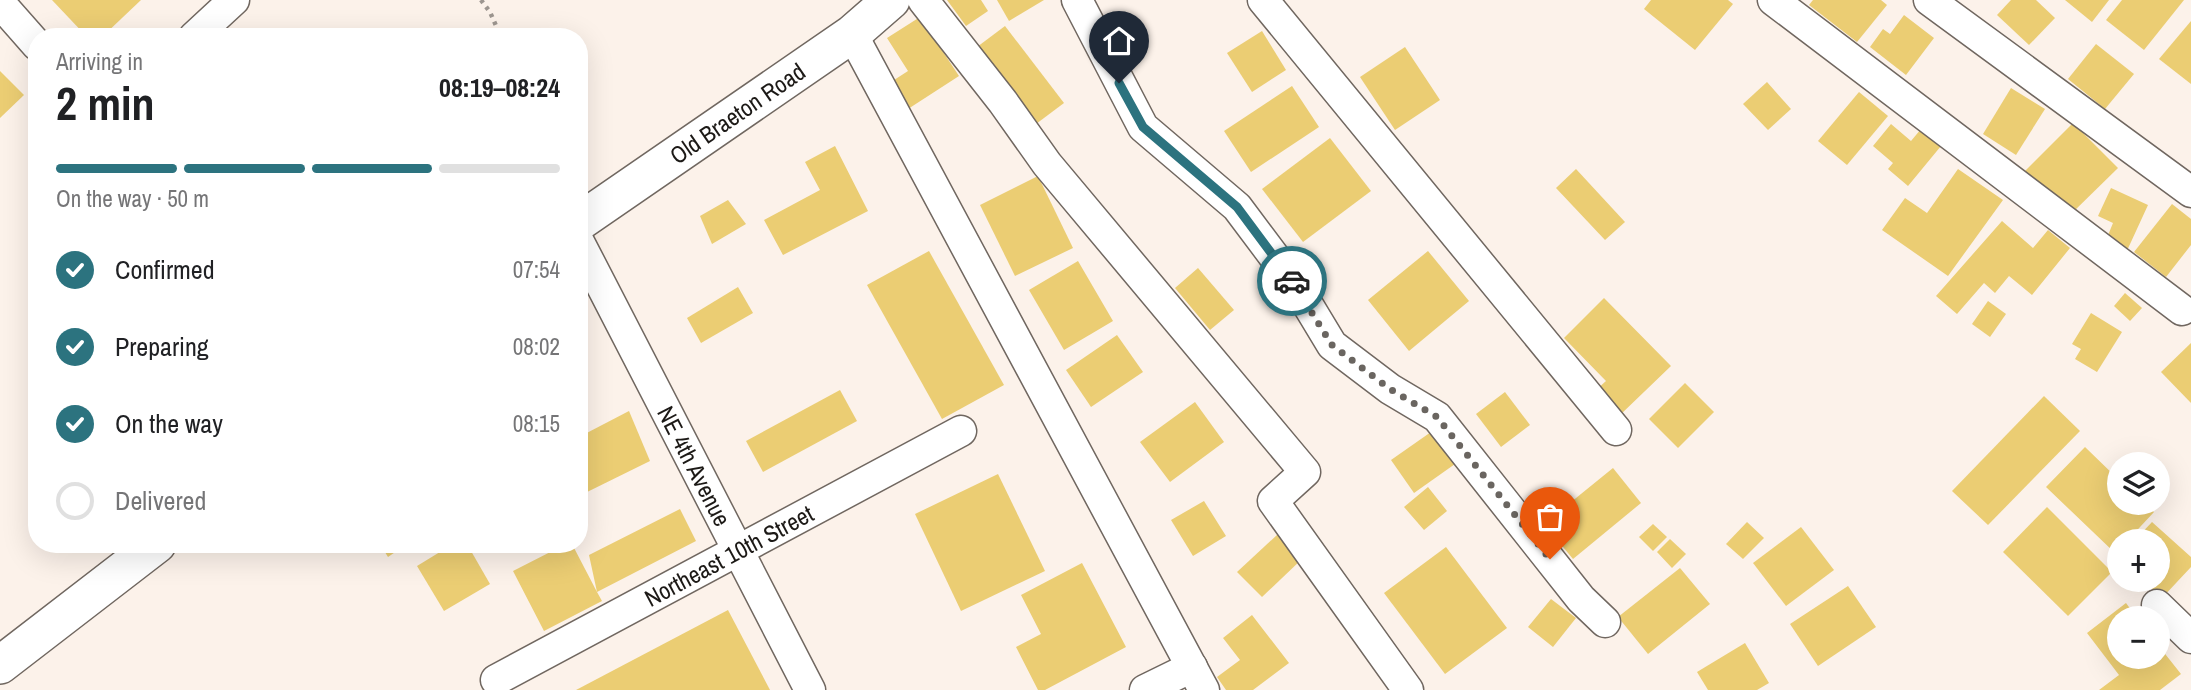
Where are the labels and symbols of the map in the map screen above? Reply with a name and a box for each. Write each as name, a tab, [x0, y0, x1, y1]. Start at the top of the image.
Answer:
pin	[1089, 11, 1149, 83]
street label: Old Braeton Road	[663, 55, 811, 171]
courier	[1257, 246, 1327, 316]
street label: NE 4th Avenue	[650, 400, 739, 532]
pin	[1520, 487, 1580, 559]
street label: Northeast 10th Street	[639, 497, 819, 614]

